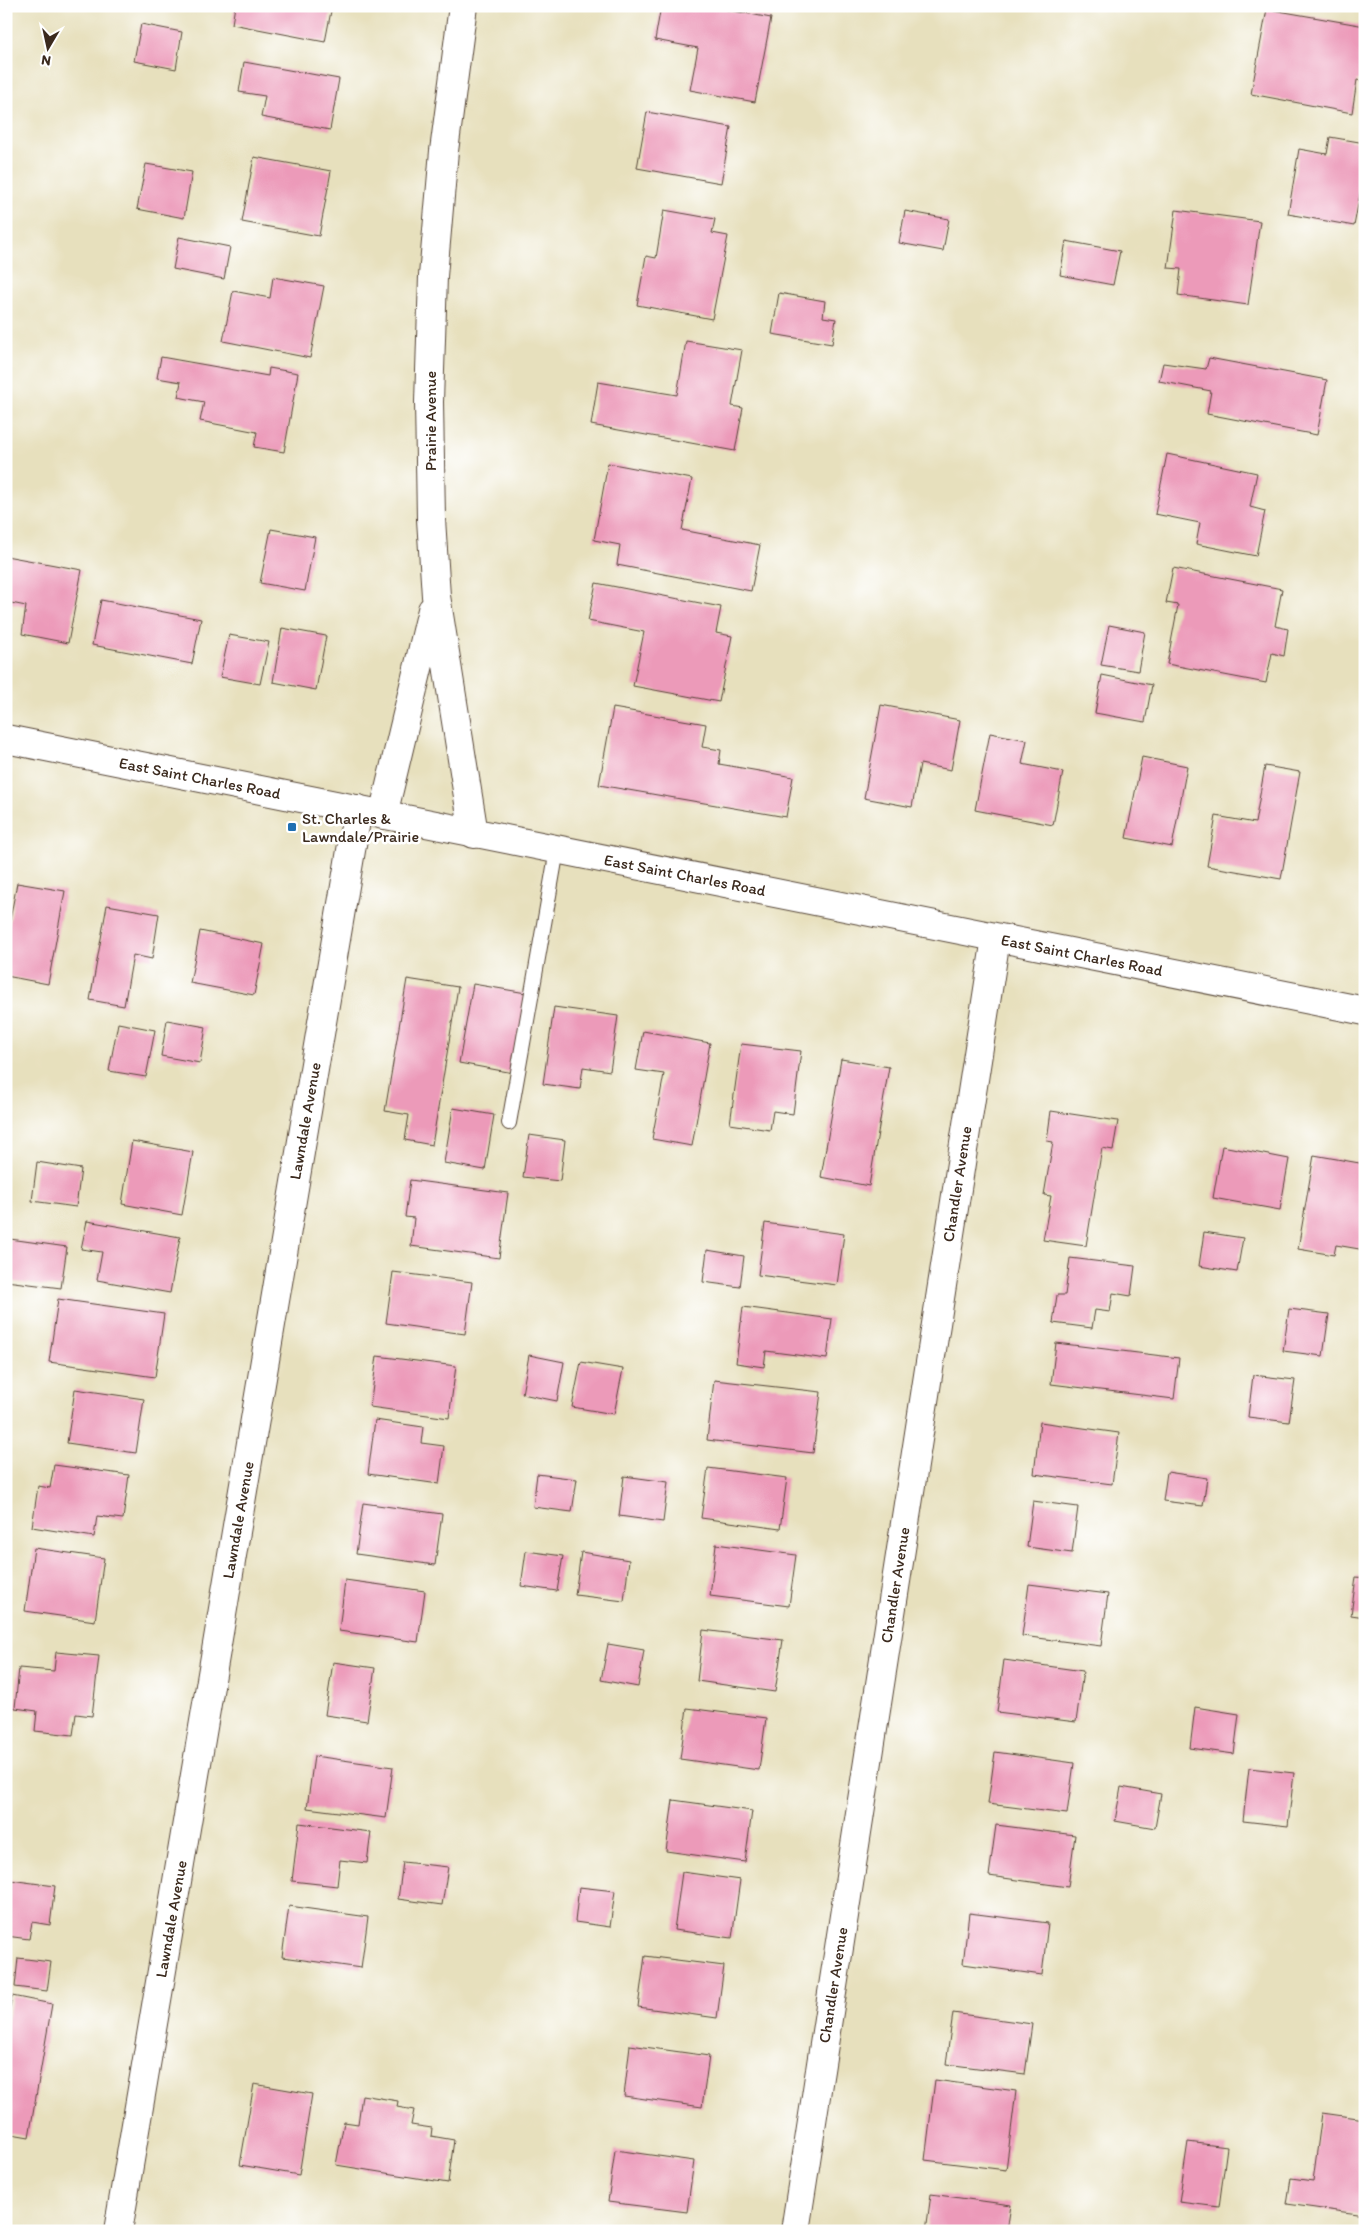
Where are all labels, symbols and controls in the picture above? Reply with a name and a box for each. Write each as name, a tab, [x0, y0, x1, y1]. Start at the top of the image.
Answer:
north arrow	[22, 22, 72, 72]
text: N	[40, 51, 52, 69]
street label: Prairie Avenue	[421, 371, 440, 471]
street label: East Saint Charles Road	[118, 753, 283, 803]
place label: St. Charles & Lawndale/Prairie	[302, 809, 419, 846]
marker: St. Charles & Lawndale/Prairie	[286, 821, 298, 833]
street label: East Saint Charles Road	[603, 850, 768, 900]
street label: East Saint Charles Road	[1000, 930, 1165, 980]
street label: Lawndale Avenue	[285, 1060, 325, 1181]
street label: Chandler Avenue	[938, 1125, 976, 1243]
street label: Lawndale Avenue	[218, 1459, 258, 1580]
street label: Chandler Avenue	[876, 1526, 914, 1644]
street label: Lawndale Avenue	[151, 1858, 191, 1979]
street label: Chandler Avenue	[814, 1926, 852, 2044]

